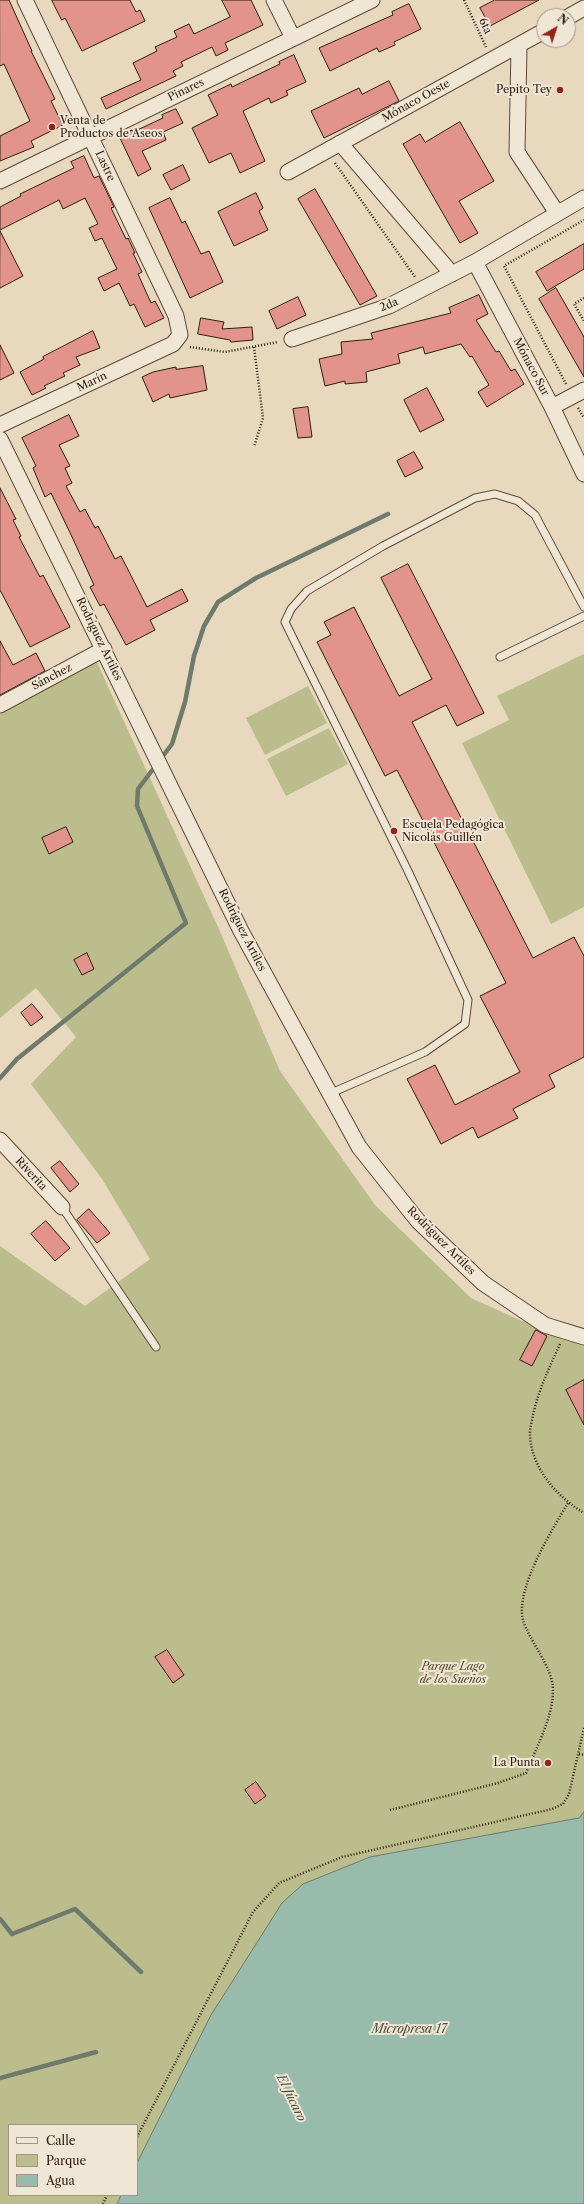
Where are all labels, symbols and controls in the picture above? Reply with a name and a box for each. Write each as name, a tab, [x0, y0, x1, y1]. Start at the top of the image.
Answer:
north arrow	[536, 8, 576, 48]
text: N	[555, 11, 571, 28]
street label: 6ta	[476, 16, 494, 36]
street label: Pinares	[166, 76, 206, 104]
street label: Mónaco Oeste	[380, 77, 452, 125]
place label: Pepito Tey	[496, 83, 552, 97]
marker: Pepito Tey	[555, 85, 565, 95]
place label: Venta de Productos de Aseos	[60, 114, 163, 140]
marker: Venta de Productos de Aseos	[47, 122, 57, 132]
street label: Lastre	[92, 149, 118, 183]
street label: 2da	[378, 295, 400, 315]
street label: Mónaco Sur	[510, 336, 552, 398]
street label: Marín	[75, 369, 109, 395]
street label: Rodríguez Artiles	[73, 595, 125, 683]
street label: Sánchez	[30, 661, 74, 693]
place label: Escuela Pedagógica Nicolás Guillén	[402, 818, 504, 844]
marker: Escuela Pedagógica Nicolás Guillén	[389, 826, 399, 836]
street label: Rodríguez Artiles	[215, 886, 269, 974]
street label: Riverita	[12, 1155, 50, 1193]
street label: Rodríguez Artiles	[404, 1204, 478, 1278]
park label: Parque Lago de los Sueños	[420, 1660, 486, 1686]
place label: La Punta	[493, 1756, 540, 1770]
marker: La Punta	[543, 1758, 553, 1768]
water label: Micropresa 17	[372, 2023, 446, 2037]
water label: El Júcaro	[273, 2072, 309, 2124]
legend	[8, 2124, 138, 2196]
text: Calle	[46, 2133, 75, 2148]
text: Parque	[46, 2153, 86, 2168]
text: Agua	[46, 2173, 75, 2188]

